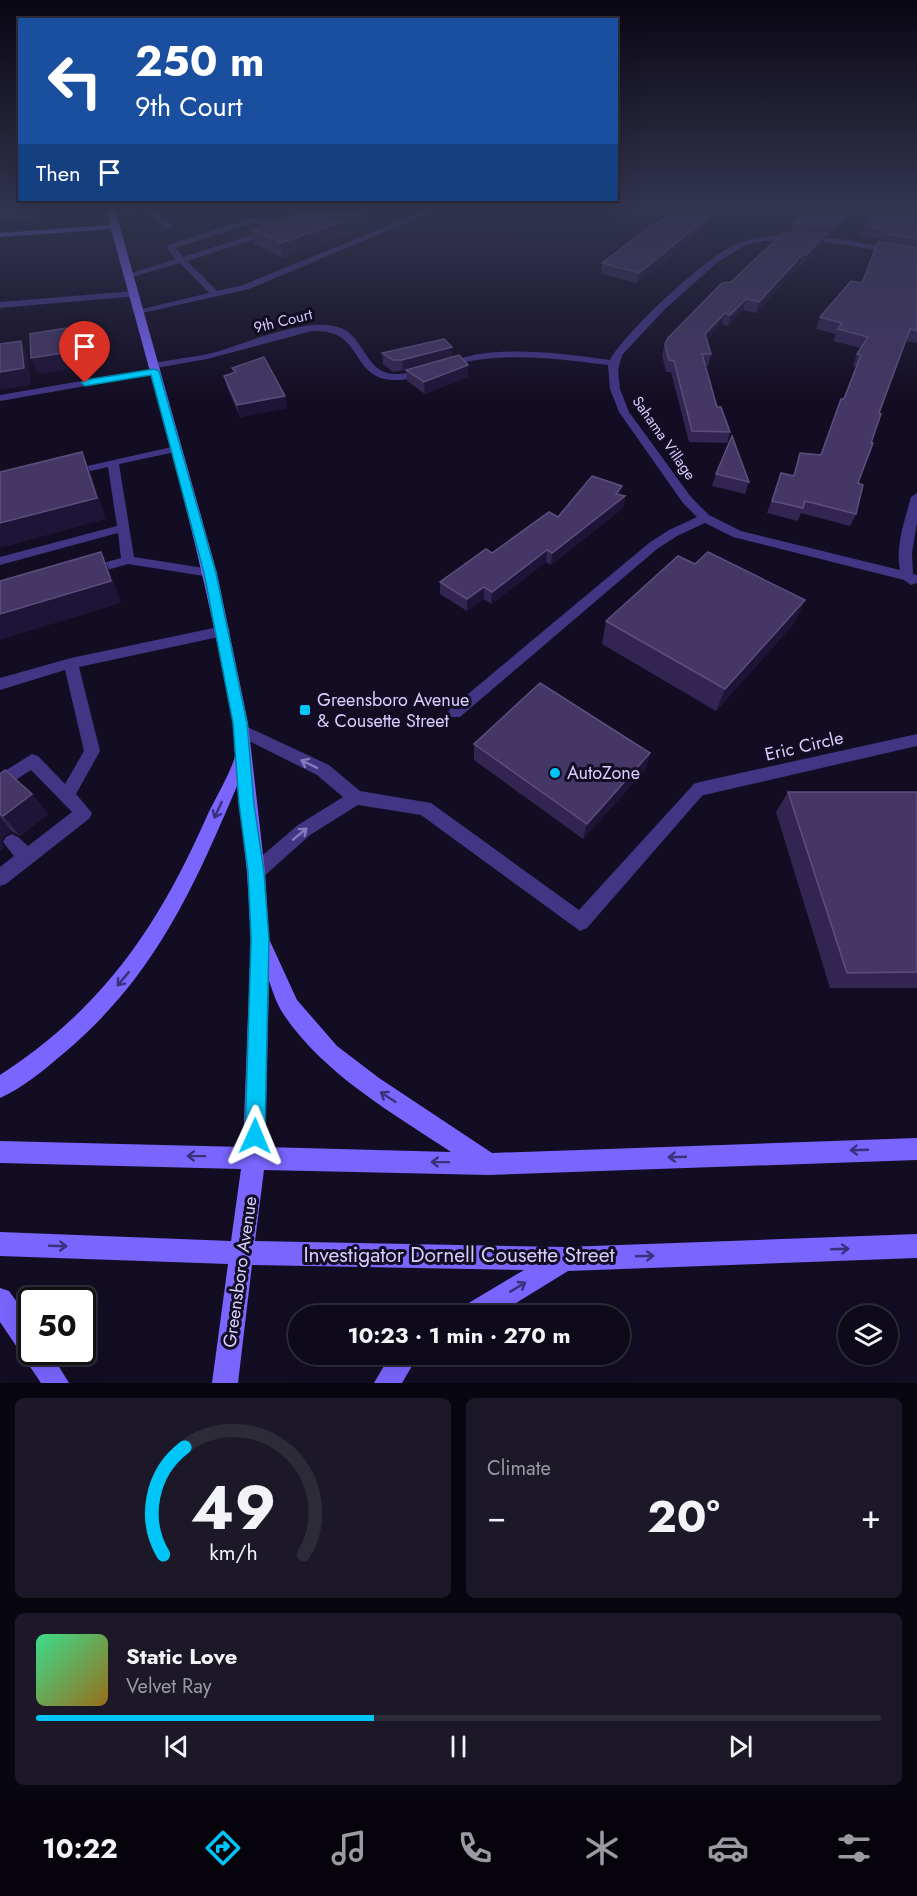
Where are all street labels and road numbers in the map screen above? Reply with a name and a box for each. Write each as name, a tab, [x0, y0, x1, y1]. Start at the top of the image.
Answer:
street label: 9th Court	[251, 303, 315, 339]
street label: Sahama Village	[627, 391, 701, 485]
street label: Eric Circle	[762, 724, 846, 768]
street label: Greensboro Avenue	[217, 1195, 263, 1349]
street label: Investigator Dornell Cousette Street	[303, 1240, 615, 1270]

